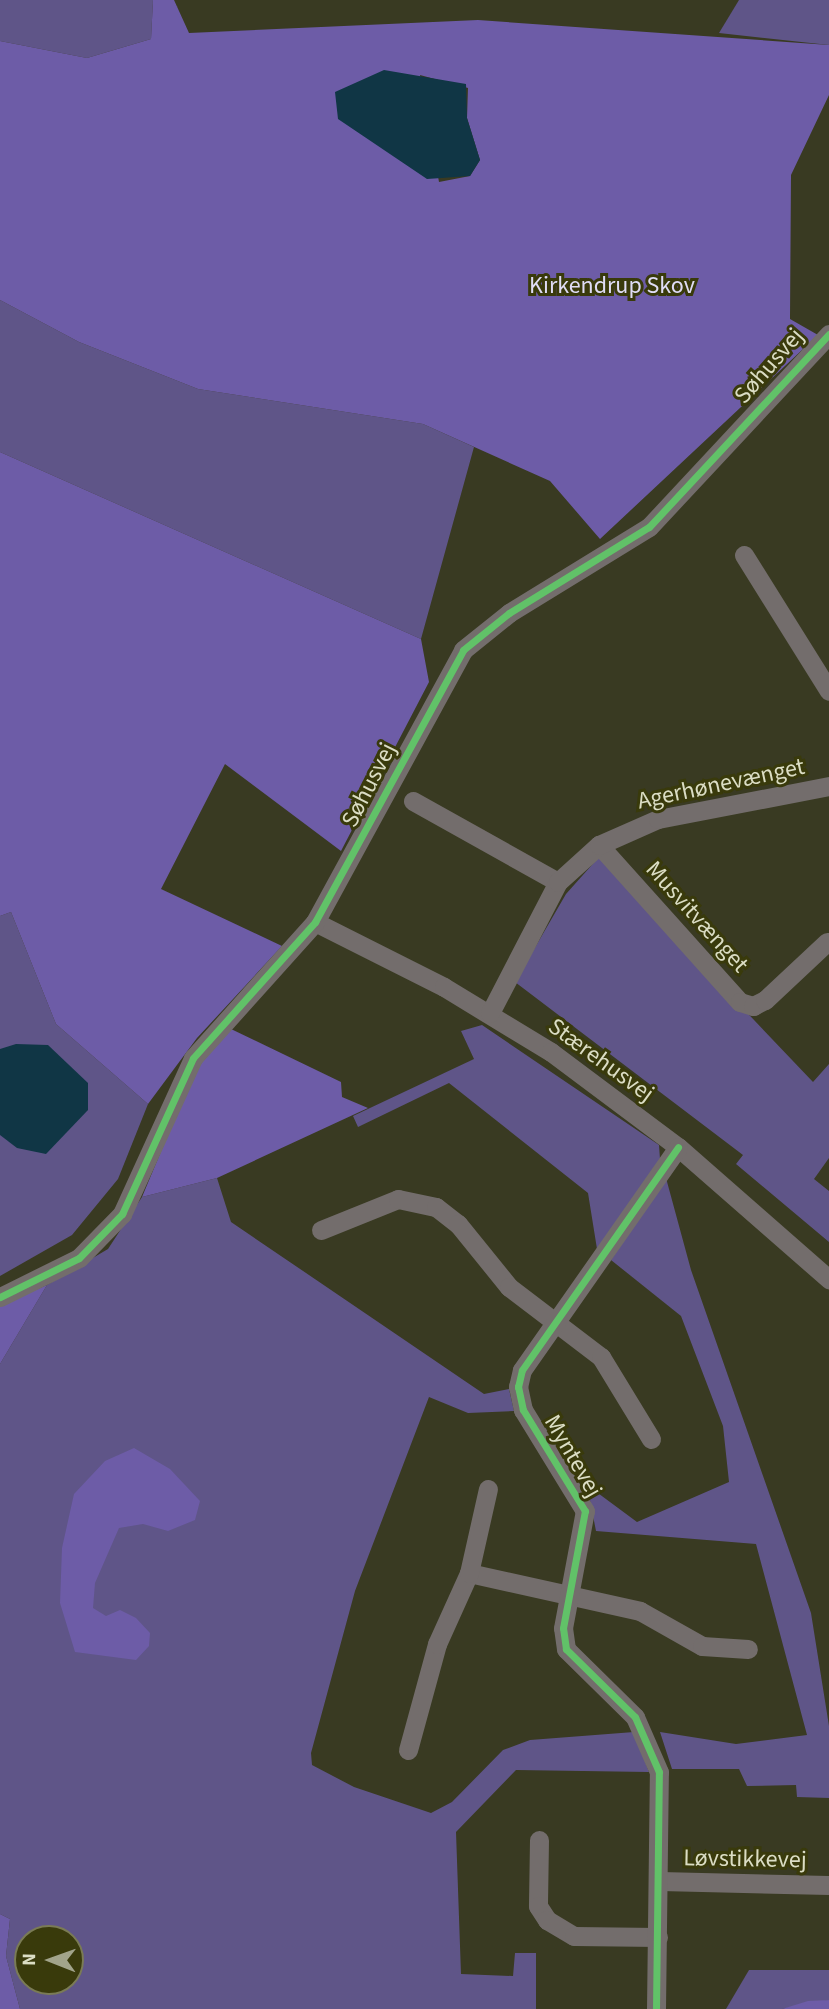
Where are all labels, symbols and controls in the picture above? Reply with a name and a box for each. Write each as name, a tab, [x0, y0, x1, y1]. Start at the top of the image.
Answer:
park label: Kirkendrup Skov	[529, 272, 695, 300]
street label: Søhusvej	[728, 322, 810, 410]
street label: Søhusvej	[336, 738, 402, 832]
street label: Agerhønevænget	[635, 752, 807, 816]
street label: Musvitvænget	[640, 855, 754, 979]
street label: Stærehusvej	[543, 1012, 659, 1108]
street label: Myntevej	[538, 1410, 608, 1502]
street label: Løvstikkevej	[683, 1844, 807, 1874]
north arrow	[14, 1925, 84, 1995]
text: N	[16, 1953, 43, 1966]

